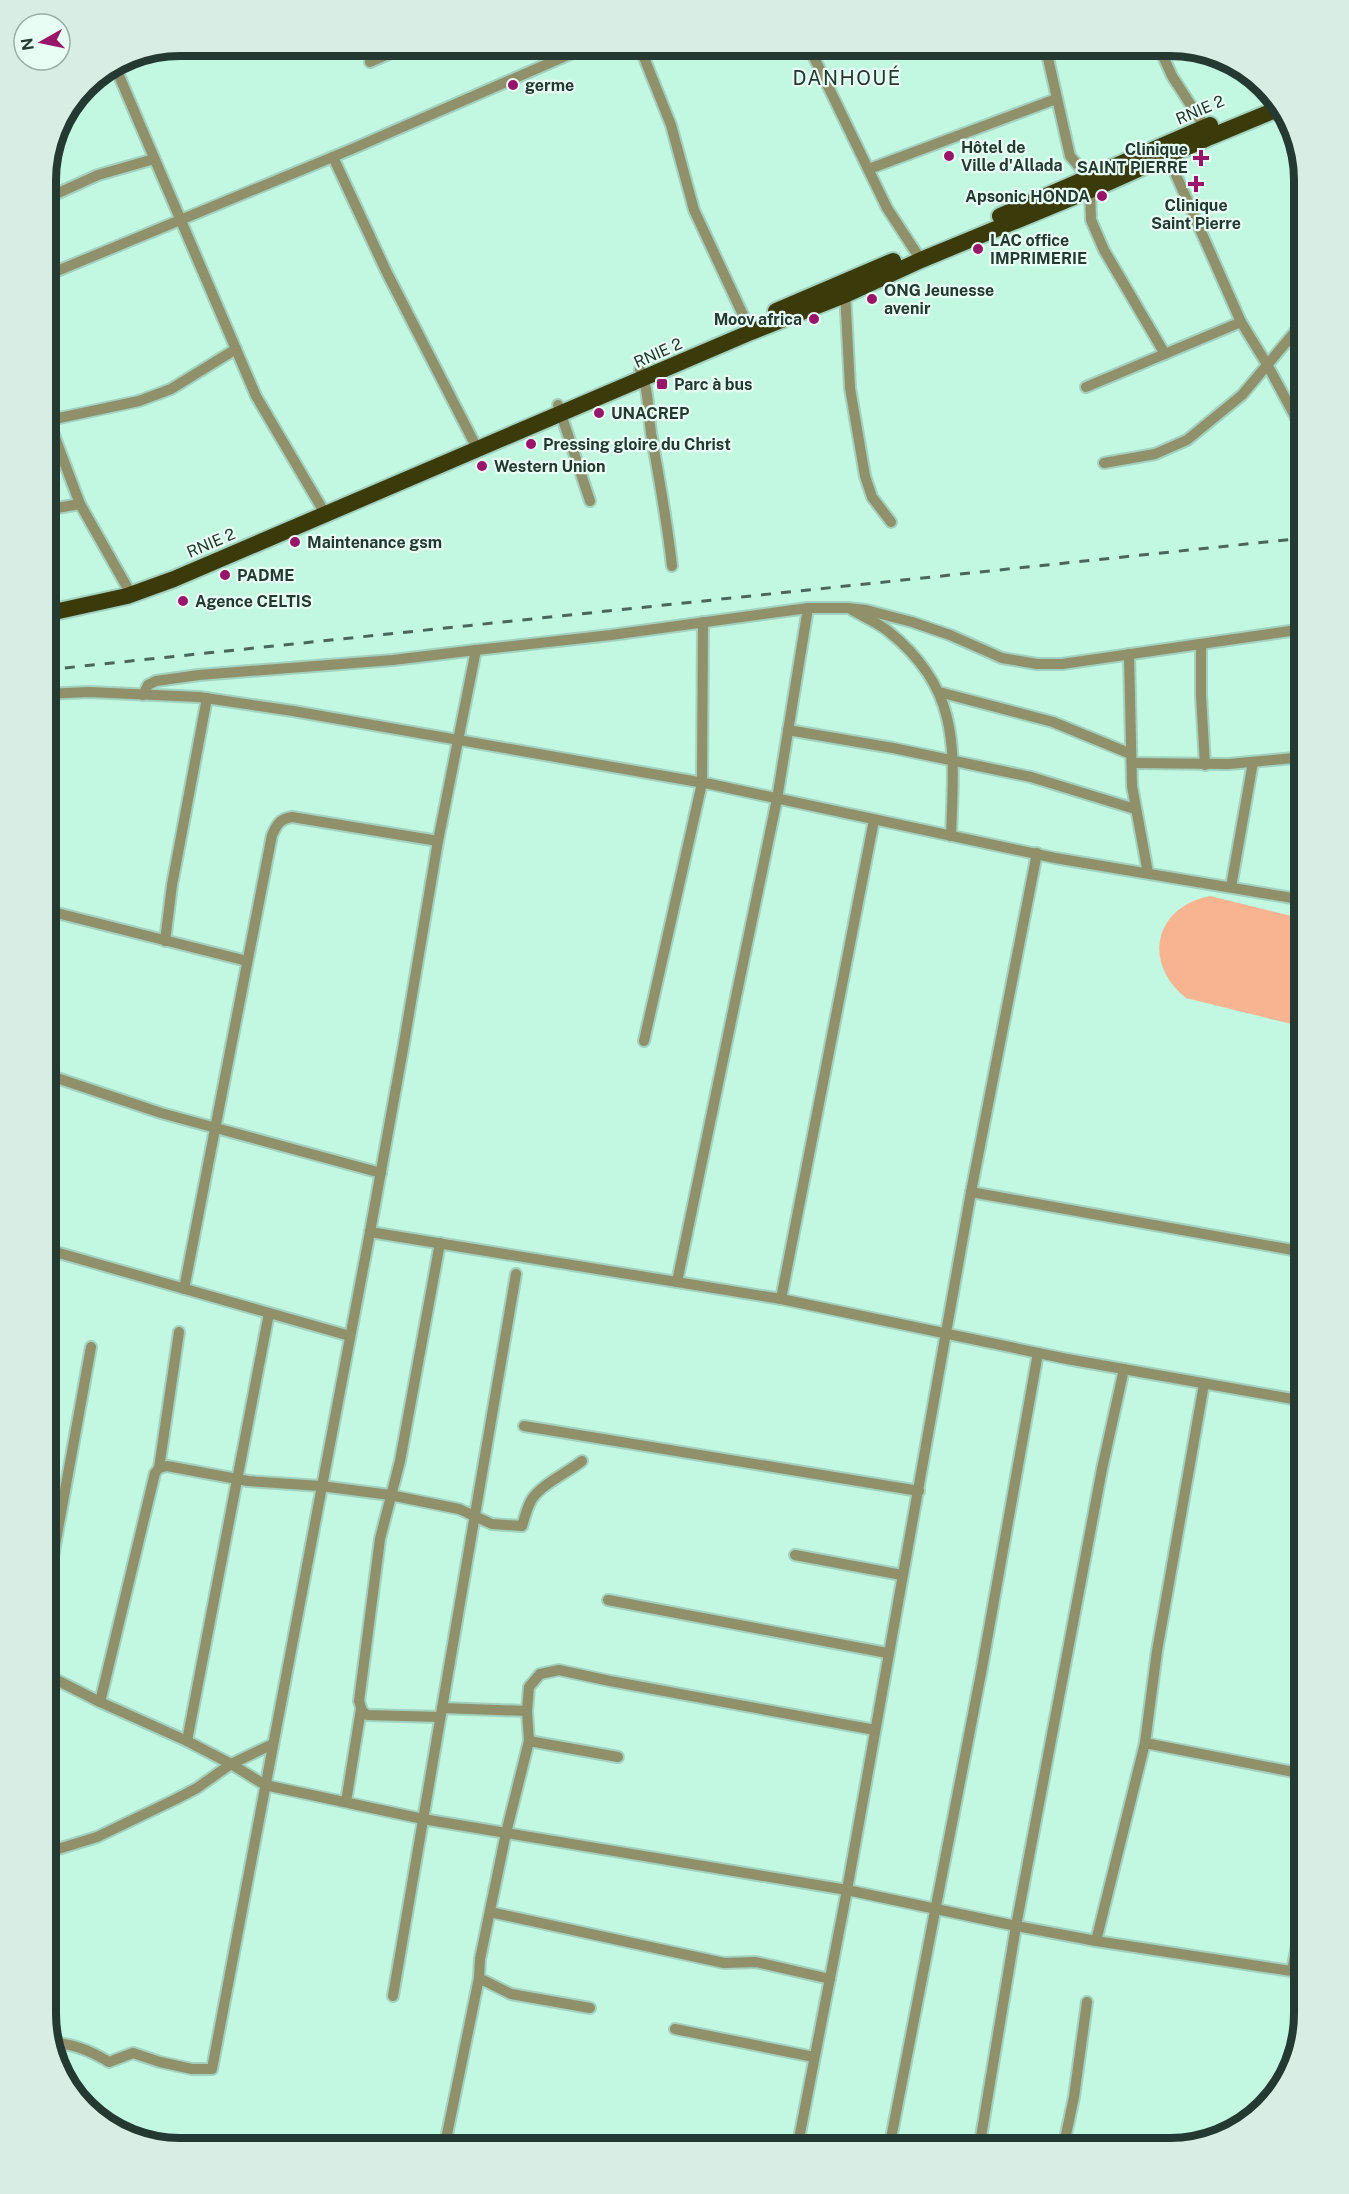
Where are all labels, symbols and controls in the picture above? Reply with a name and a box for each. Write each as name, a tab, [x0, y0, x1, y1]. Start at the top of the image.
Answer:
north arrow	[12, 12, 72, 72]
text: N	[17, 37, 38, 52]
district label: DANHOUÉ	[792, 65, 902, 90]
place label: germe	[525, 76, 574, 95]
marker: germe	[506, 78, 520, 92]
street label: RNIE 2	[1173, 91, 1227, 129]
place label: Hôtel de Ville d'Allada	[961, 138, 1063, 175]
place label: Clinique SAINT PIERRE	[1077, 140, 1188, 177]
marker: Hôtel de Ville d'Allada	[942, 149, 956, 163]
marker: Clinique SAINT PIERRE	[1192, 149, 1210, 167]
marker: Clinique Saint Pierre	[1187, 175, 1205, 193]
place label: Apsonic HONDA	[965, 187, 1090, 206]
marker: Apsonic HONDA	[1095, 189, 1109, 203]
place label: Clinique Saint Pierre	[1151, 196, 1241, 233]
place label: LAC office IMPRIMERIE	[990, 231, 1087, 268]
marker: LAC office IMPRIMERIE	[971, 242, 985, 256]
place label: ONG Jeunesse avenir	[884, 281, 994, 318]
marker: ONG Jeunesse avenir	[865, 292, 879, 306]
place label: Moov africa	[714, 310, 802, 329]
marker: Moov africa	[807, 312, 821, 326]
street label: RNIE 2	[631, 334, 685, 372]
place label: Parc à bus	[674, 375, 752, 394]
marker: Parc à bus	[655, 377, 669, 391]
place label: UNACREP	[611, 404, 689, 423]
marker: UNACREP	[592, 406, 606, 420]
place label: Pressing gloire du Christ	[543, 435, 731, 454]
marker: Pressing gloire du Christ	[524, 437, 538, 451]
place label: Western Union	[494, 457, 606, 476]
marker: Western Union	[475, 459, 489, 473]
street label: RNIE 2	[184, 524, 238, 562]
place label: Maintenance gsm	[307, 533, 442, 552]
marker: Maintenance gsm	[288, 535, 302, 549]
place label: PADME	[237, 566, 294, 585]
marker: PADME	[218, 568, 232, 582]
place label: Agence CELTIS	[195, 592, 312, 611]
marker: Agence CELTIS	[176, 594, 190, 608]

